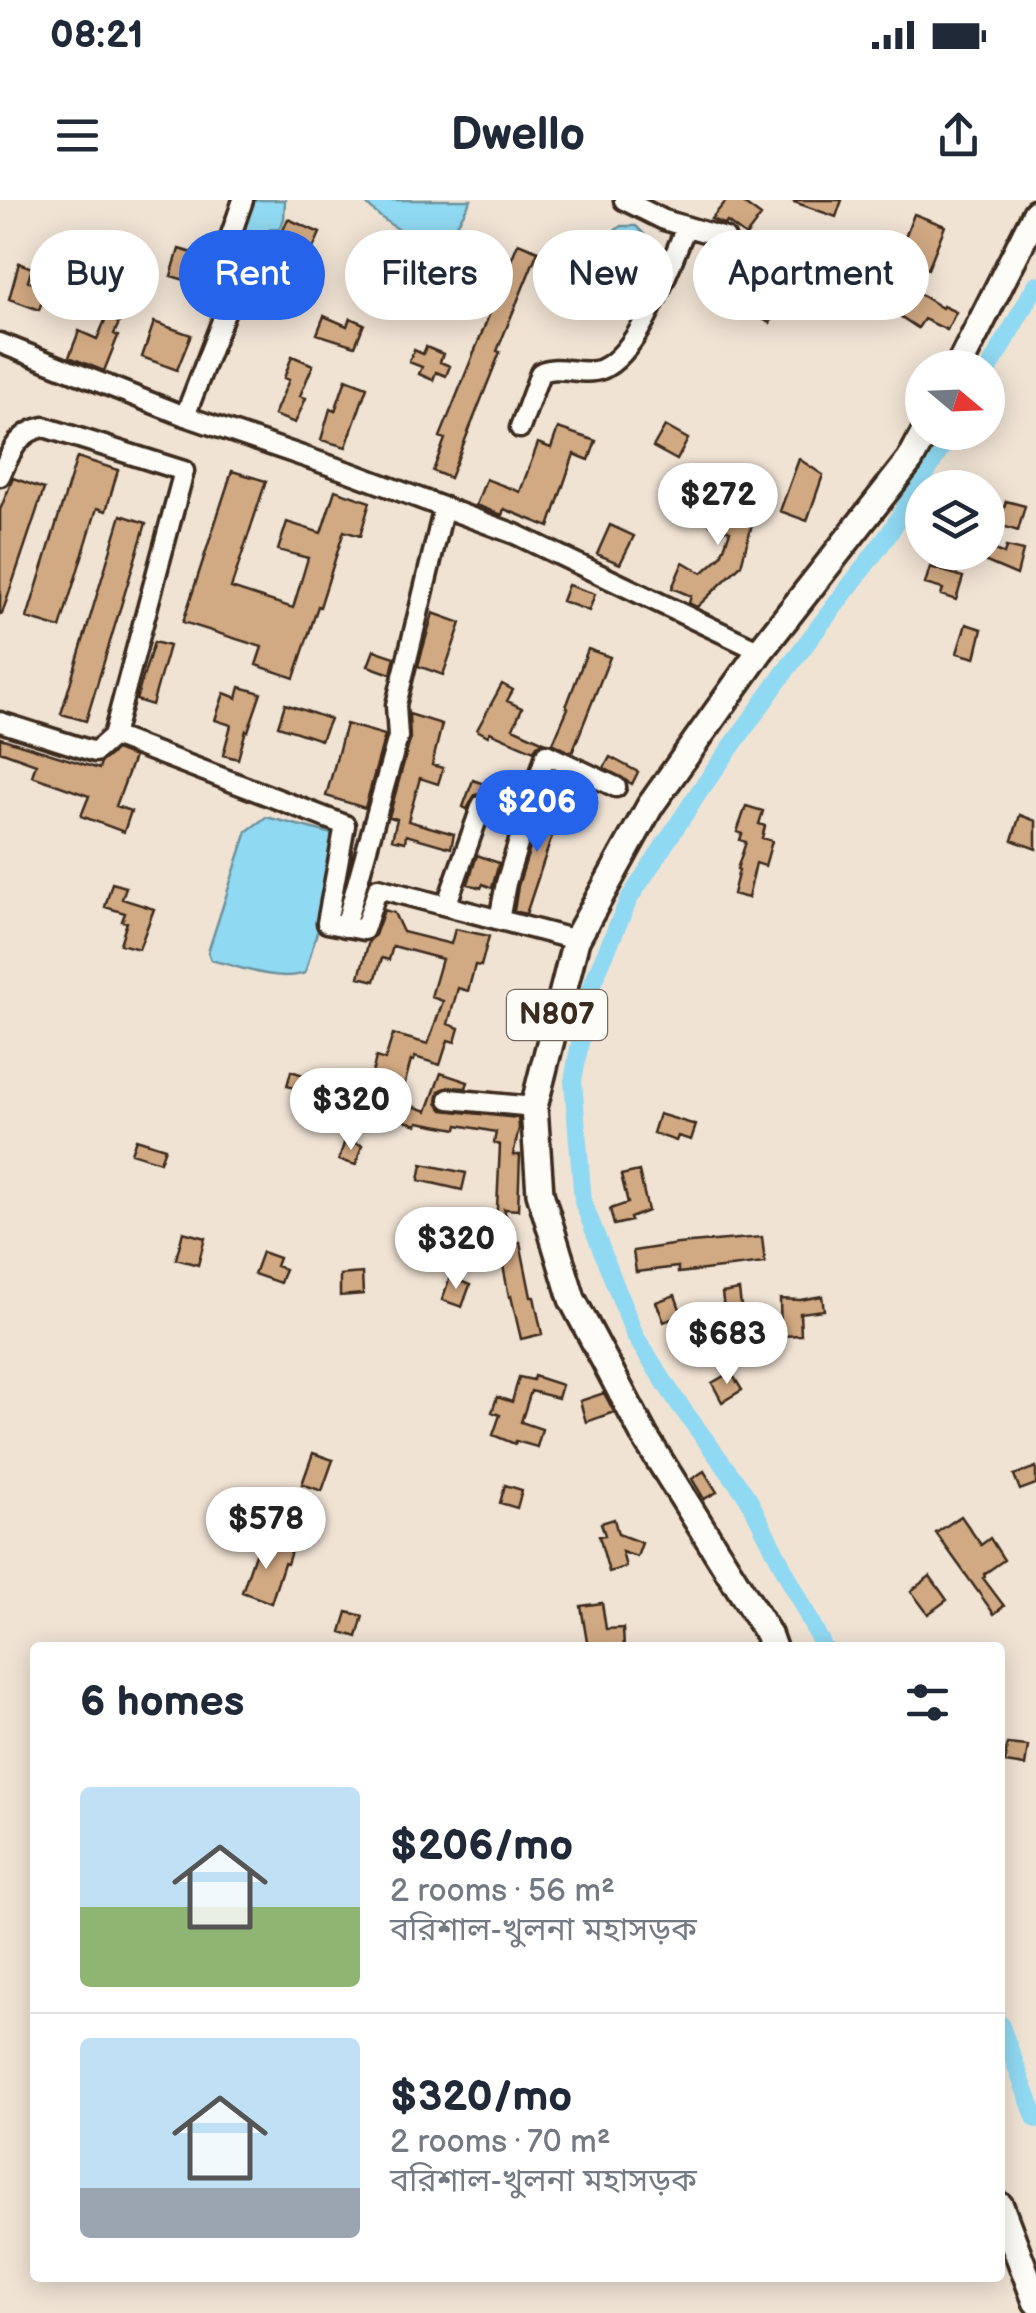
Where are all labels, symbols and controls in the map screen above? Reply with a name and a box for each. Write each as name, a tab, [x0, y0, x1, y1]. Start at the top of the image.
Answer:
text: 08:21	[50, 13, 144, 58]
icon: menu	[50, 108, 105, 163]
text: Dwello	[451, 108, 585, 163]
icon: share	[931, 108, 986, 163]
chip: Buy	[30, 230, 159, 320]
chip: Rent	[179, 230, 325, 320]
chip: Filters	[345, 230, 513, 320]
chip: New	[533, 230, 673, 320]
chip: Apartment	[693, 230, 929, 320]
north arrow	[905, 350, 1005, 450]
map controls	[905, 350, 1005, 570]
pin: $272	[659, 463, 777, 548]
button: layers	[905, 470, 1005, 570]
text: $272	[680, 476, 756, 515]
pin: $206	[478, 770, 596, 855]
text: $206	[497, 783, 577, 822]
road number: N807	[507, 990, 607, 1040]
pin: $320	[292, 1068, 410, 1153]
text: $320	[312, 1081, 390, 1120]
pin: $320	[397, 1207, 515, 1292]
text: $320	[417, 1220, 495, 1259]
pin: $683	[668, 1302, 786, 1387]
text: $683	[688, 1315, 766, 1354]
pin: $578	[207, 1487, 325, 1572]
text: $578	[228, 1500, 304, 1539]
icon: filters	[900, 1675, 955, 1730]
text: 6 homes	[80, 1677, 244, 1728]
text: $206/mo	[390, 1821, 573, 1872]
icon: home	[160, 1827, 280, 1947]
text: 2 rooms · 56 m²	[390, 1872, 615, 1911]
text: বরিশাল-খুলনা মহাসড়ক	[390, 1911, 697, 1950]
text: $320/mo	[390, 2072, 572, 2123]
icon: home	[160, 2078, 280, 2198]
text: 2 rooms · 70 m²	[390, 2123, 611, 2162]
text: বরিশাল-খুলনা মহাসড়ক	[390, 2162, 697, 2201]

